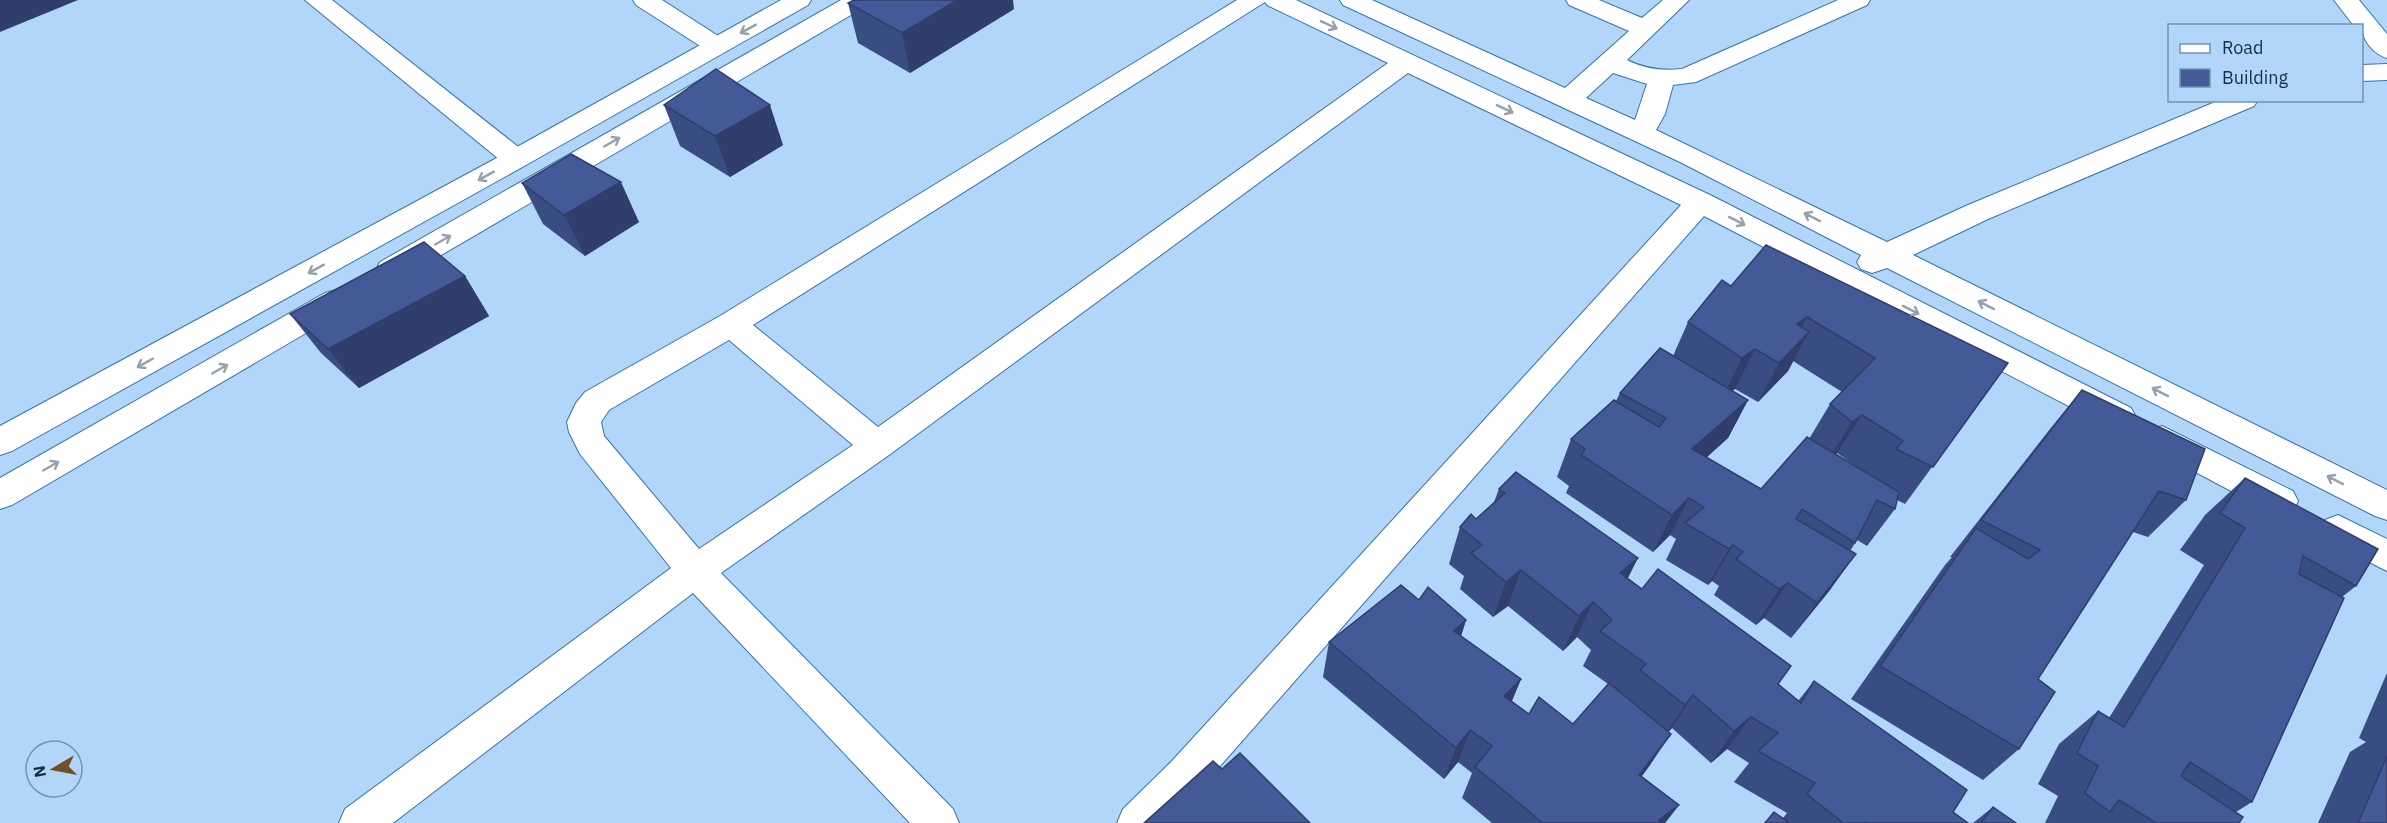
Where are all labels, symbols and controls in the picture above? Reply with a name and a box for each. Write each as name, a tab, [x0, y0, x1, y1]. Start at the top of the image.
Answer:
one-way arrow	[1319, 20, 1337, 32]
one-way arrow	[740, 23, 757, 35]
legend	[2168, 24, 2363, 102]
text: Road	[2222, 36, 2263, 59]
text: Building	[2222, 66, 2289, 89]
one-way arrow	[1496, 103, 1514, 115]
one-way arrow	[603, 136, 620, 148]
one-way arrow	[478, 171, 496, 182]
one-way arrow	[1804, 211, 1821, 223]
one-way arrow	[1728, 216, 1746, 227]
one-way arrow	[434, 234, 451, 246]
one-way arrow	[307, 264, 325, 275]
one-way arrow	[1978, 298, 1996, 310]
one-way arrow	[1901, 305, 1919, 316]
one-way arrow	[136, 358, 154, 369]
one-way arrow	[211, 362, 228, 374]
one-way arrow	[2152, 386, 2170, 397]
one-way arrow	[42, 460, 59, 472]
one-way arrow	[2326, 473, 2344, 485]
north arrow	[24, 739, 84, 799]
text: N	[28, 764, 50, 779]

